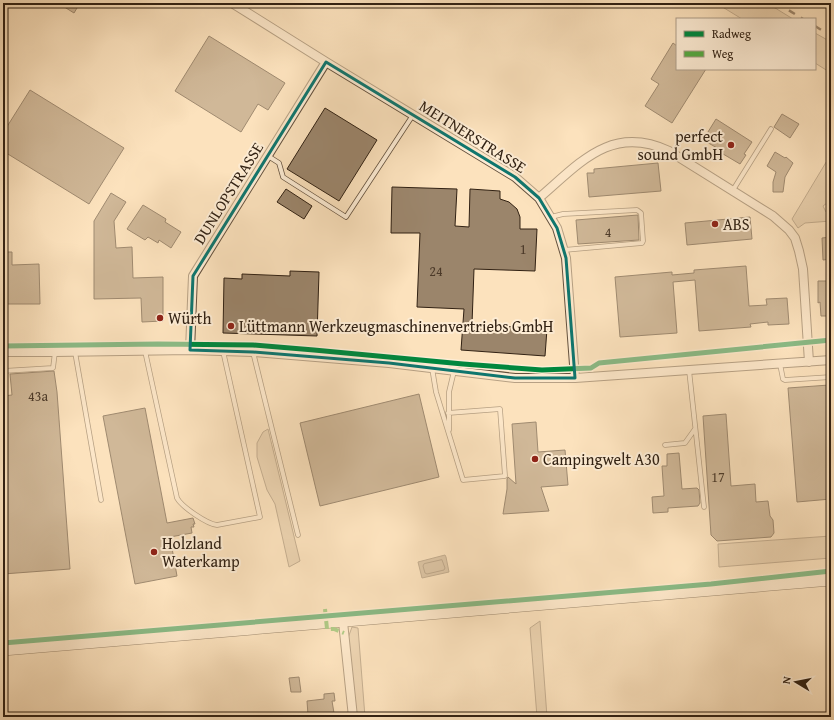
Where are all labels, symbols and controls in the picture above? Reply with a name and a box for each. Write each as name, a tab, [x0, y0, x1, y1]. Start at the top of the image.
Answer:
legend	[676, 18, 816, 70]
text: Radweg	[712, 25, 751, 42]
text: Weg	[712, 45, 733, 62]
street label: MEITNERSTRASSE	[415, 93, 531, 179]
place label: perfect sound GmbH	[637, 124, 723, 166]
street label: DUNLOPSTRASSE	[187, 137, 269, 249]
marker: perfect sound GmbH	[726, 140, 736, 150]
place label: ABS	[723, 212, 750, 236]
marker: ABS	[710, 219, 720, 229]
house number: 4	[605, 222, 612, 242]
house number: 1	[520, 239, 526, 259]
house number: 24	[429, 261, 443, 281]
place label: Würth	[168, 306, 212, 330]
marker: Würth	[155, 313, 165, 323]
place label: Lüttmann Werkzeugmaschinenvertriebs GmbH	[239, 314, 554, 338]
marker: Lüttmann Werkzeugmaschinenvertriebs GmbH	[226, 321, 236, 331]
house number: 43a	[28, 386, 48, 406]
place label: Campingwelt A30	[543, 447, 660, 471]
marker: Campingwelt A30	[530, 454, 540, 464]
house number: 17	[711, 467, 725, 487]
place label: Holzland Waterkamp	[162, 531, 240, 573]
marker: Holzland Waterkamp	[149, 547, 159, 557]
north arrow	[776, 662, 816, 702]
text: N	[778, 675, 795, 685]

